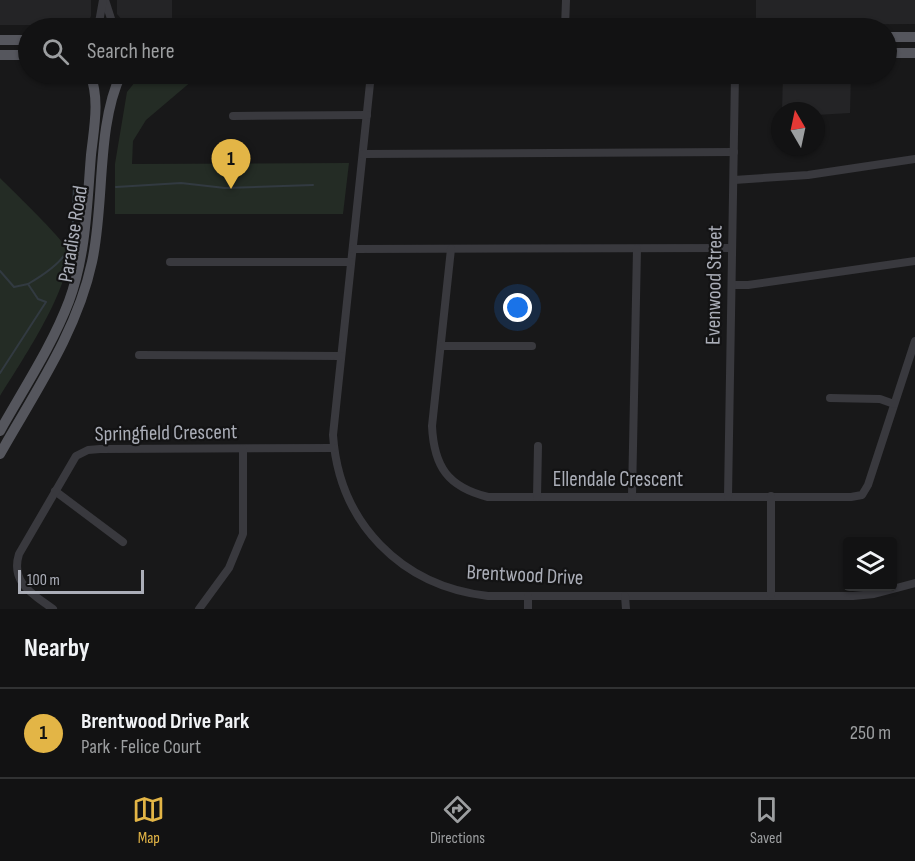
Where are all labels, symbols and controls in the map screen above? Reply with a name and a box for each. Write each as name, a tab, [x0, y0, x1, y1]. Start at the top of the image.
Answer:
search box	[18, 18, 897, 84]
icon: search	[39, 35, 72, 68]
text: Search here	[87, 38, 174, 65]
north arrow	[771, 102, 825, 156]
pin: 1	[212, 140, 250, 189]
street label: Paradise Road	[53, 184, 93, 284]
street label: Evenwood Street	[700, 225, 728, 345]
your location	[503, 293, 532, 322]
street label: Springfield Crescent	[94, 419, 238, 447]
street label: Ellendale Crescent	[553, 467, 683, 492]
map controls	[843, 537, 897, 591]
button: layers	[843, 537, 897, 591]
street label: Brentwood Drive	[466, 559, 584, 591]
scale bar	[18, 567, 144, 594]
text: 100 m	[27, 571, 60, 590]
text: Nearby	[24, 633, 90, 664]
text: Brentwood Drive Park	[81, 708, 249, 735]
text: 1	[40, 721, 47, 745]
text: 250 m	[850, 721, 891, 745]
text: Park · Felice Court	[81, 735, 201, 759]
tab: Map	[132, 793, 165, 848]
tab: Directions	[430, 793, 485, 848]
tab: Saved	[750, 793, 783, 848]

